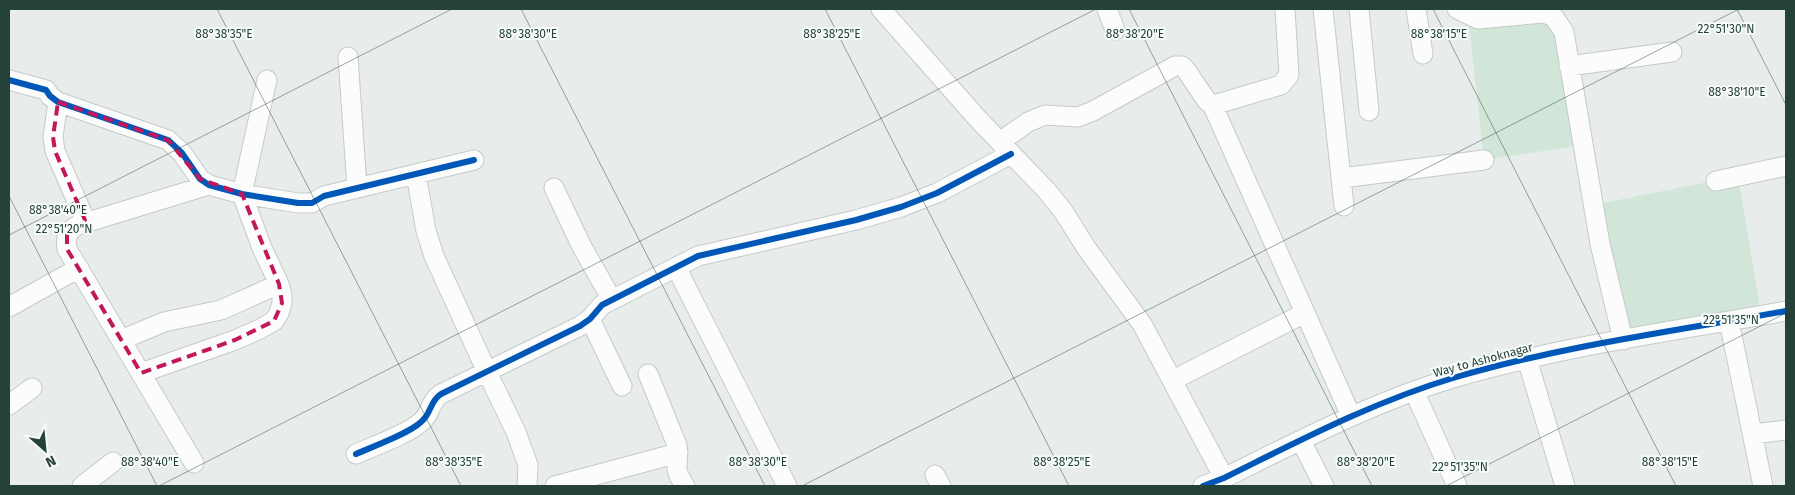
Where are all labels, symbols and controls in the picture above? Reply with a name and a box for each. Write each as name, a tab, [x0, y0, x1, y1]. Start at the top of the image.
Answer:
text: 22°51'30"N	[1698, 22, 1754, 36]
text: 88°38'35"E	[195, 27, 253, 41]
text: 88°38'30"E	[499, 27, 557, 41]
text: 88°38'25"E	[803, 27, 861, 41]
text: 88°38'20"E	[1106, 27, 1164, 41]
text: 88°38'15"E	[1411, 27, 1467, 41]
text: 88°38'10"E	[1708, 85, 1766, 99]
text: 88°38'40"E	[29, 203, 87, 217]
text: 22°51'20"N	[36, 222, 92, 236]
text: 22°51'35"N	[1703, 313, 1759, 327]
street label: Way to Ashoknagar	[1432, 340, 1535, 380]
north arrow	[20, 425, 70, 475]
text: N	[43, 451, 59, 471]
text: 88°38'40"E	[121, 455, 179, 469]
text: 88°38'35"E	[425, 455, 483, 469]
text: 88°38'30"E	[729, 455, 787, 469]
text: 88°38'25"E	[1033, 455, 1091, 469]
text: 88°38'20"E	[1337, 455, 1395, 469]
text: 88°38'15"E	[1642, 455, 1698, 469]
text: 22°51'35"N	[1432, 460, 1488, 474]

